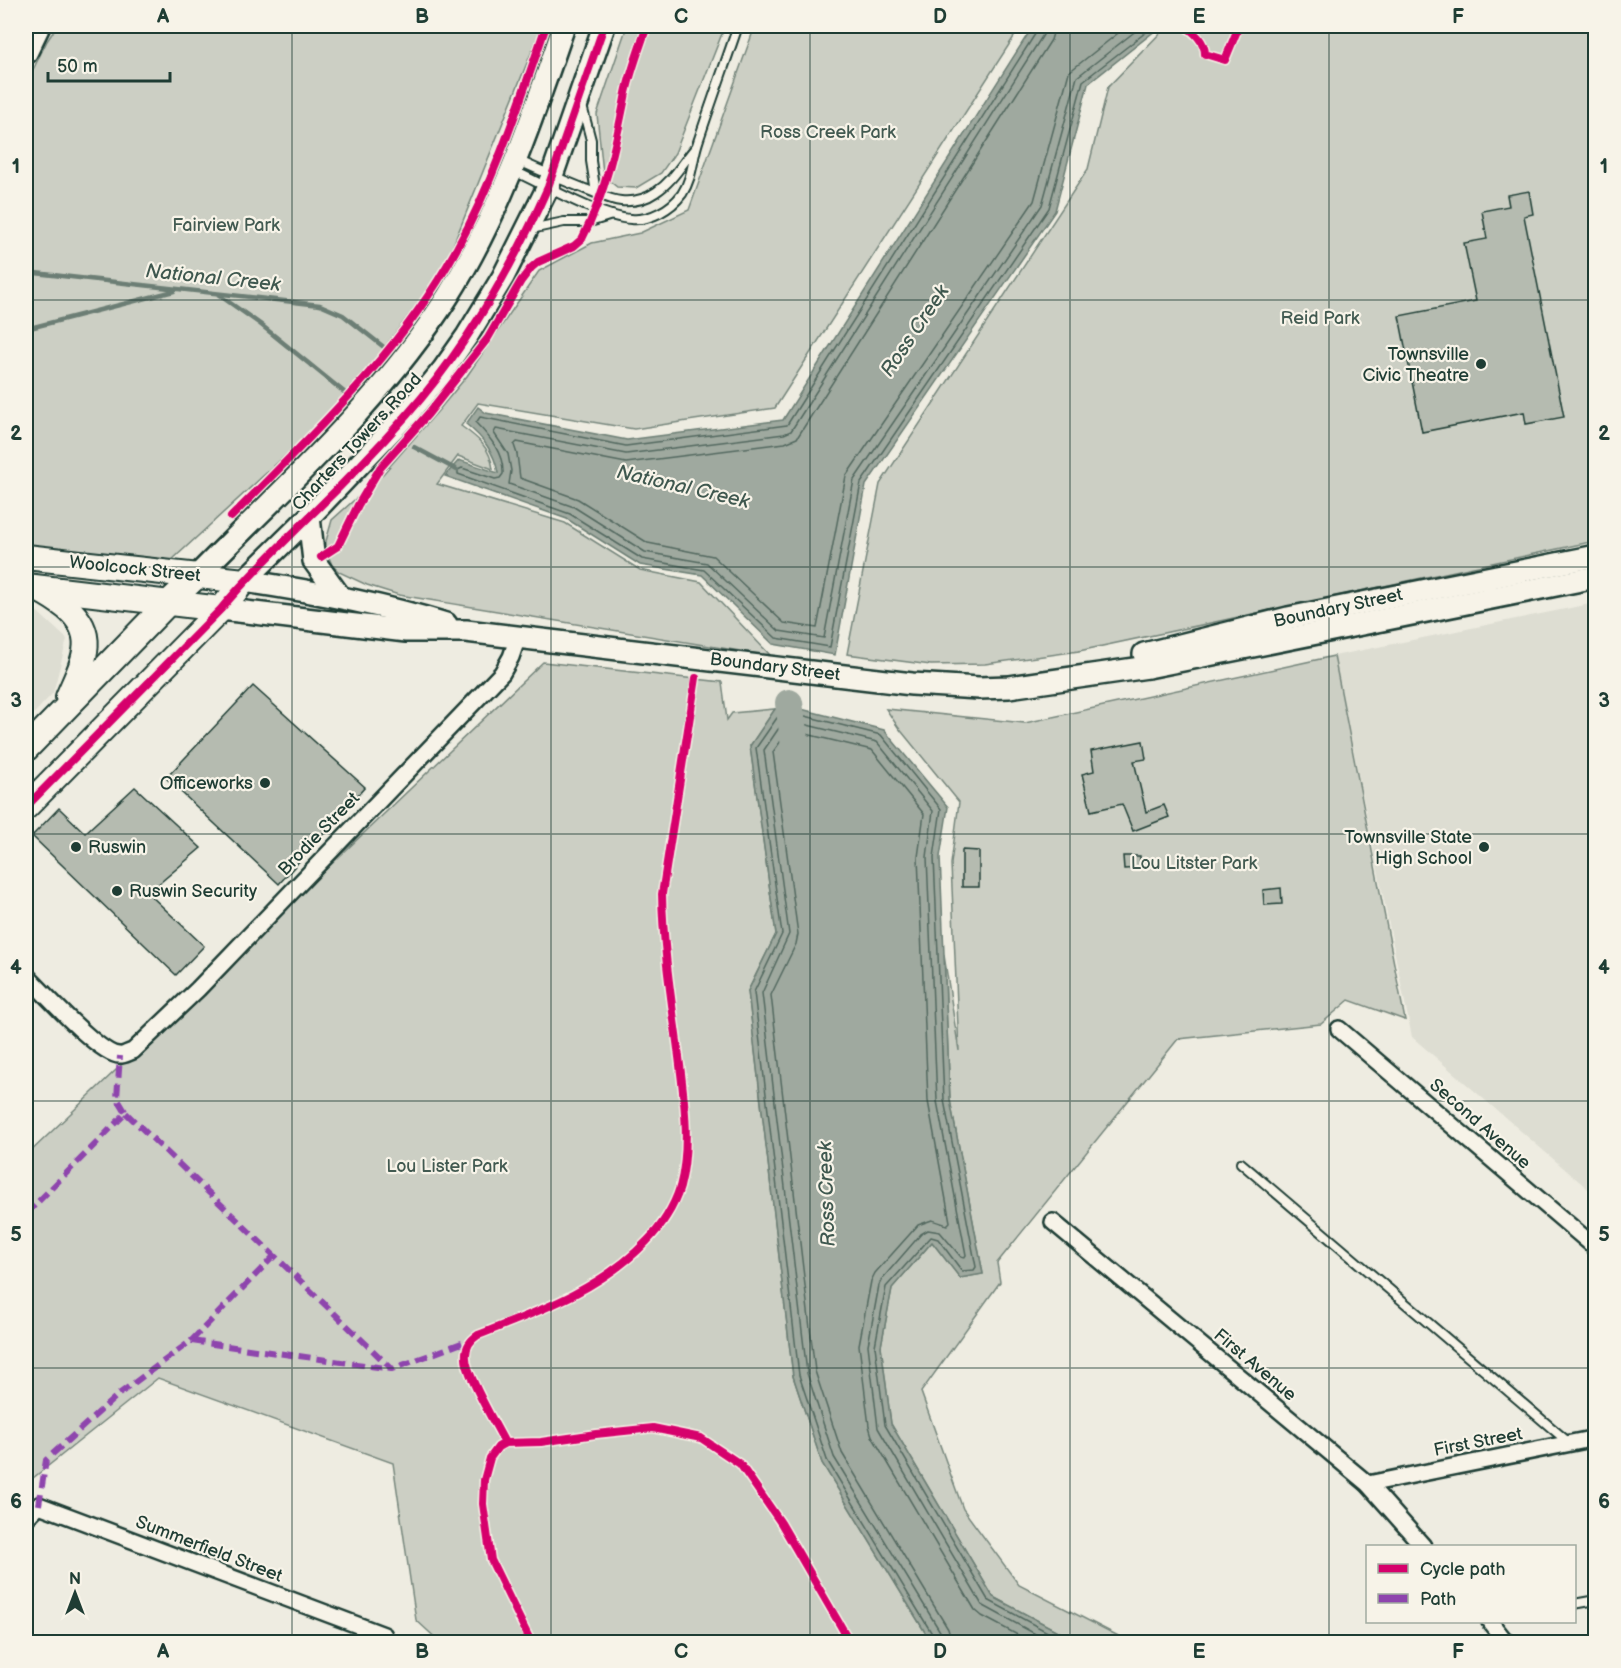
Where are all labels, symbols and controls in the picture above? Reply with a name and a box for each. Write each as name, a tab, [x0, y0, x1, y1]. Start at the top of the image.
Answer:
text: A	[156, 5, 170, 29]
text: B	[415, 5, 429, 29]
text: C	[674, 5, 688, 29]
text: D	[933, 5, 947, 29]
text: E	[1193, 5, 1206, 29]
text: F	[1452, 5, 1464, 29]
scale bar	[48, 45, 170, 83]
text: 50 m	[57, 56, 98, 77]
park label: Ross Creek Park	[760, 122, 896, 143]
text: 1	[12, 155, 20, 179]
text: 1	[1600, 155, 1608, 179]
park label: Fairview Park	[172, 215, 280, 236]
water label: National Creek	[144, 259, 283, 297]
water label: Ross Creek	[876, 280, 955, 381]
park label: Reid Park	[1281, 308, 1360, 329]
place label: Townsville Civic Theatre	[1362, 344, 1469, 386]
marker: Townsville Civic Theatre	[1474, 357, 1488, 371]
street label: Charters Towers Road	[288, 369, 426, 515]
text: 2	[10, 422, 22, 446]
text: 2	[1598, 422, 1610, 446]
water label: National Creek	[614, 460, 753, 514]
street label: Woolcock Street	[68, 552, 202, 586]
street label: Boundary Street	[1272, 584, 1405, 632]
street label: Boundary Street	[709, 649, 842, 685]
text: 3	[10, 689, 22, 713]
text: 3	[1598, 689, 1610, 713]
place label: Officeworks	[160, 773, 253, 794]
marker: Officeworks	[258, 776, 272, 790]
street label: Brodie Street	[274, 788, 364, 880]
place label: Townsville State High School	[1344, 827, 1472, 869]
place label: Ruswin	[88, 837, 146, 858]
marker: Ruswin	[69, 840, 83, 854]
marker: Townsville State High School	[1477, 840, 1491, 854]
park label: Lou Litster Park	[1131, 853, 1258, 874]
place label: Ruswin Security	[129, 881, 258, 902]
marker: Ruswin Security	[110, 884, 124, 898]
text: 4	[10, 956, 22, 980]
text: 4	[1598, 956, 1610, 980]
street label: Second Avenue	[1425, 1074, 1535, 1174]
water label: Ross Creek	[813, 1140, 841, 1247]
park label: Lou Lister Park	[386, 1156, 508, 1177]
text: 5	[10, 1223, 22, 1247]
text: 5	[1598, 1223, 1610, 1247]
street label: First Avenue	[1210, 1324, 1301, 1406]
street label: First Street	[1432, 1423, 1525, 1461]
text: 6	[10, 1490, 22, 1514]
text: 6	[1598, 1490, 1610, 1514]
street label: Summerfield Street	[133, 1511, 286, 1587]
legend	[1366, 1545, 1576, 1623]
text: Cycle path	[1420, 1559, 1506, 1580]
north arrow	[45, 1563, 105, 1623]
text: N	[69, 1570, 81, 1589]
text: Path	[1420, 1589, 1456, 1610]
text: A	[156, 1640, 170, 1664]
text: B	[415, 1640, 429, 1664]
text: C	[674, 1640, 688, 1664]
text: D	[933, 1640, 947, 1664]
text: E	[1193, 1640, 1206, 1664]
text: F	[1452, 1640, 1464, 1664]

